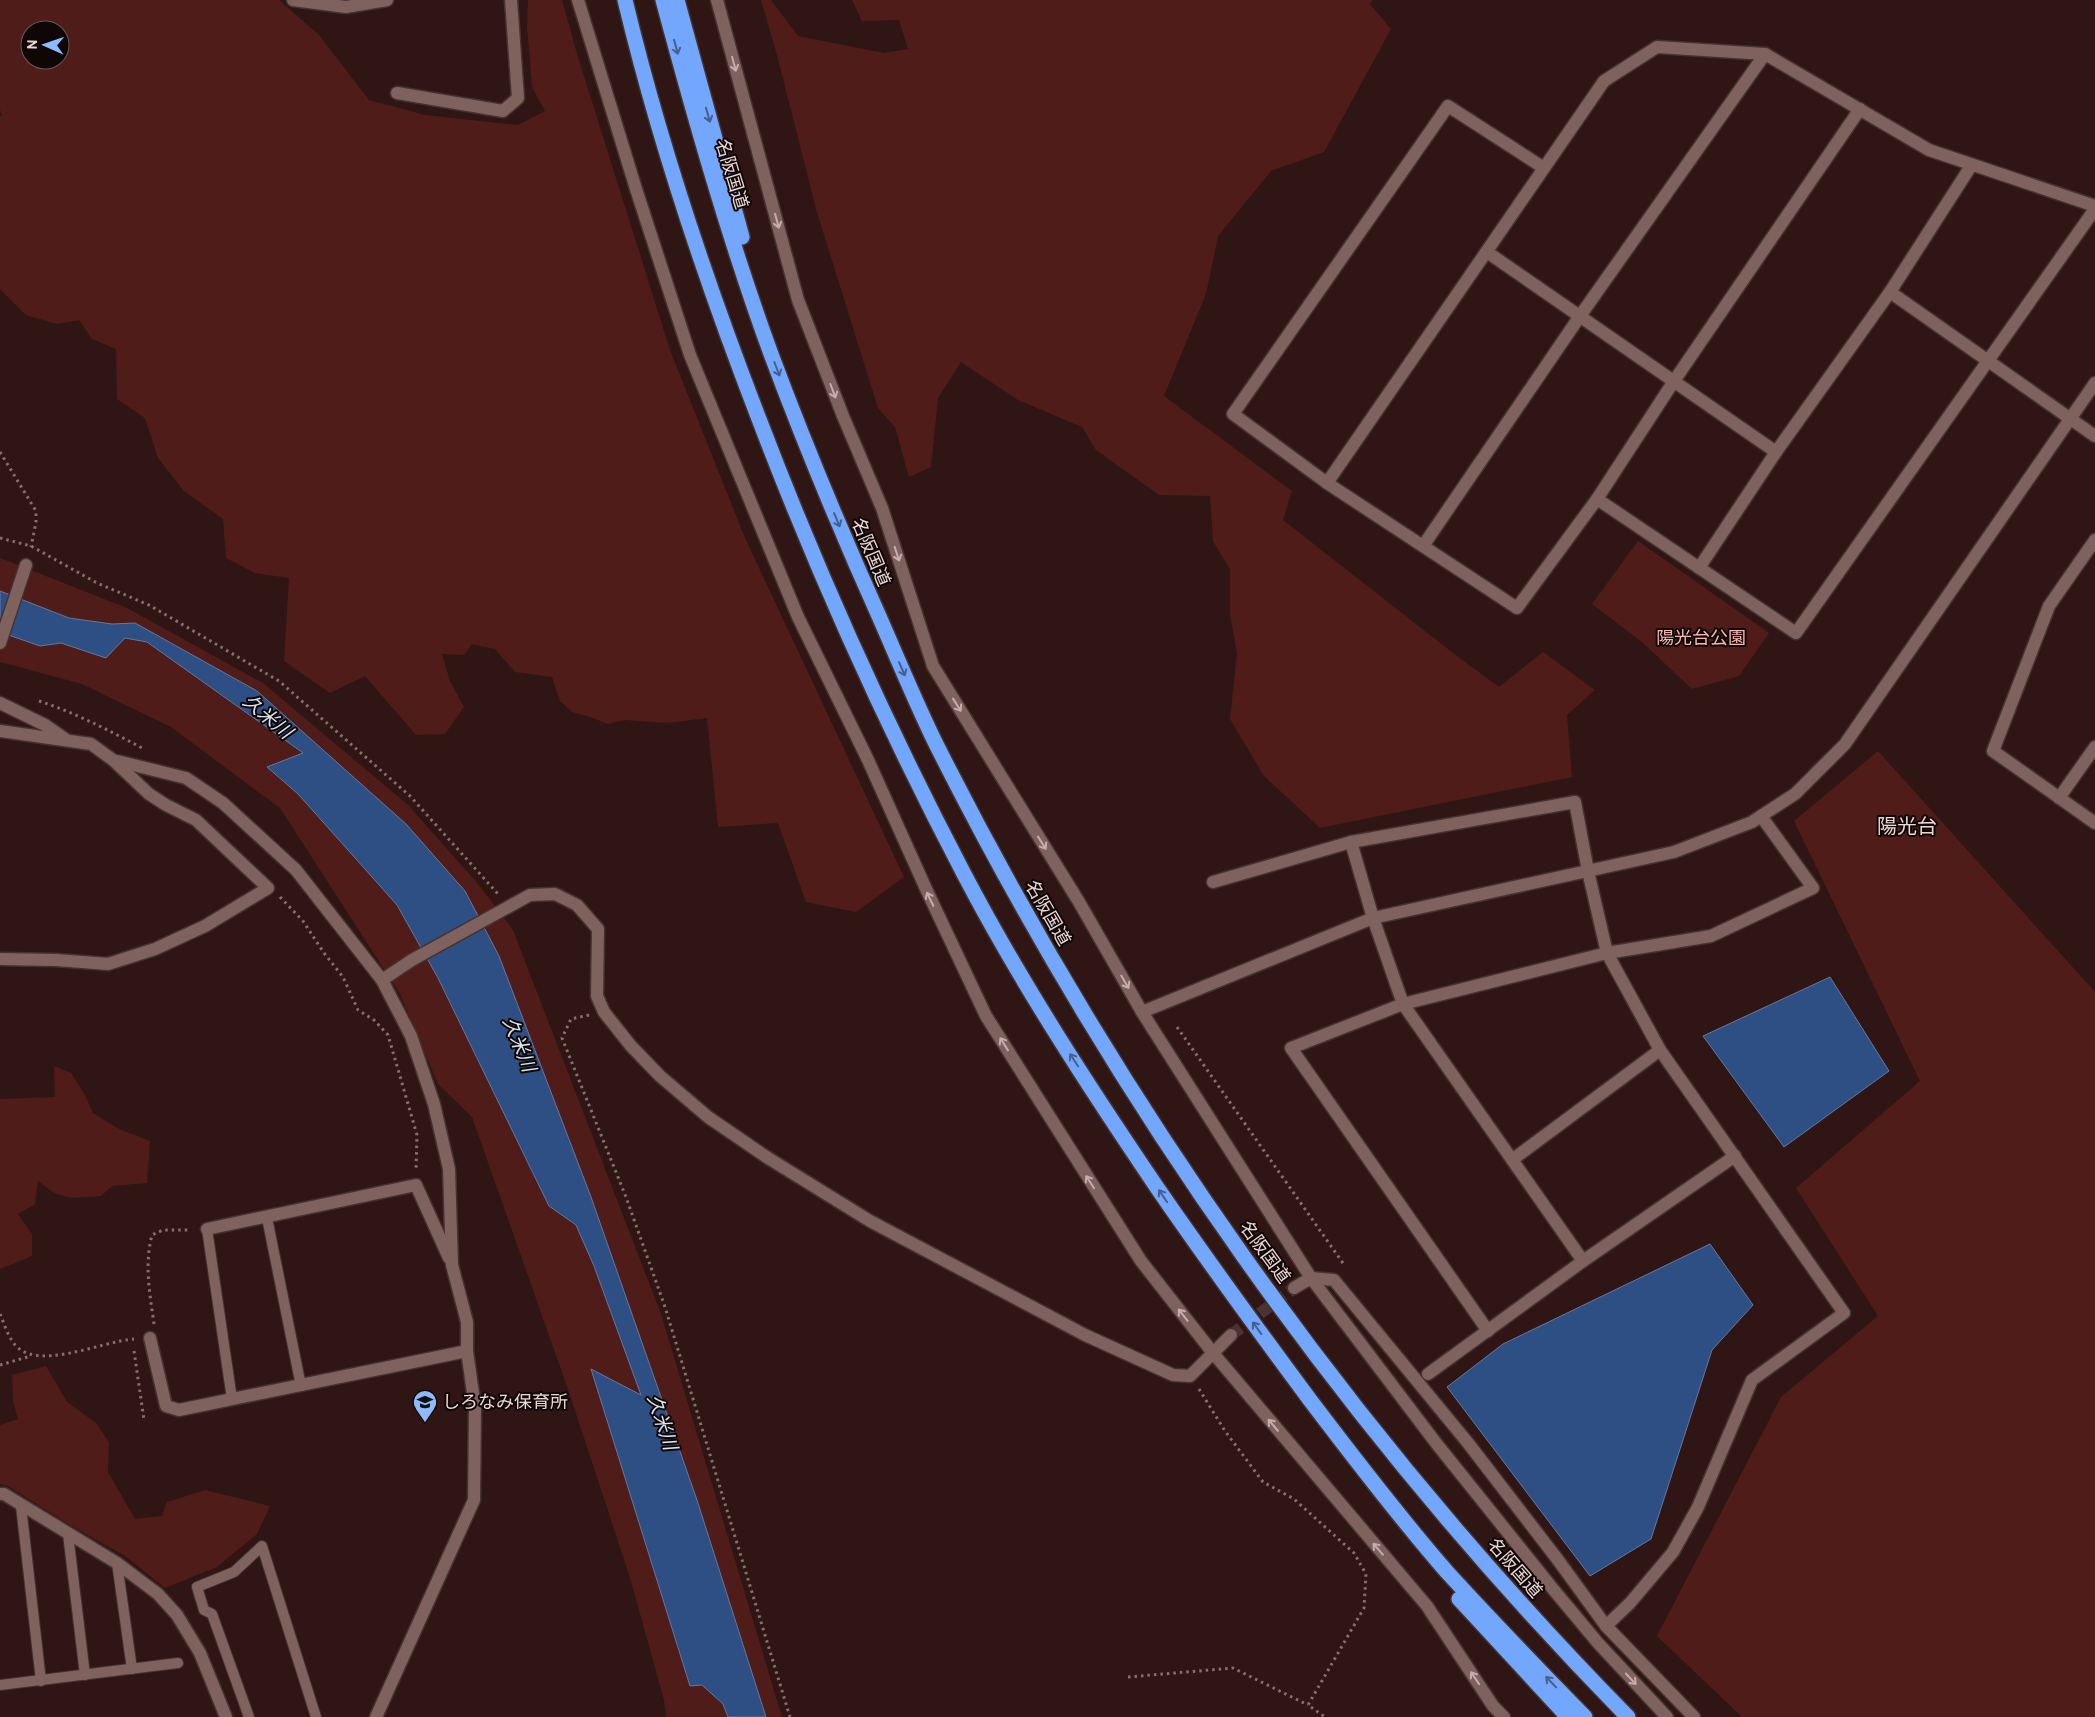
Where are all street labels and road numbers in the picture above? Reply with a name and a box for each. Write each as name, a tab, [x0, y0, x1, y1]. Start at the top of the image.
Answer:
street label: 名阪国道	[709, 137, 752, 212]
street label: 名阪国道	[845, 515, 894, 590]
street label: 名阪国道	[1019, 877, 1075, 951]
street label: 名阪国道	[1233, 1217, 1294, 1289]
street label: 名阪国道	[1482, 1534, 1546, 1604]

